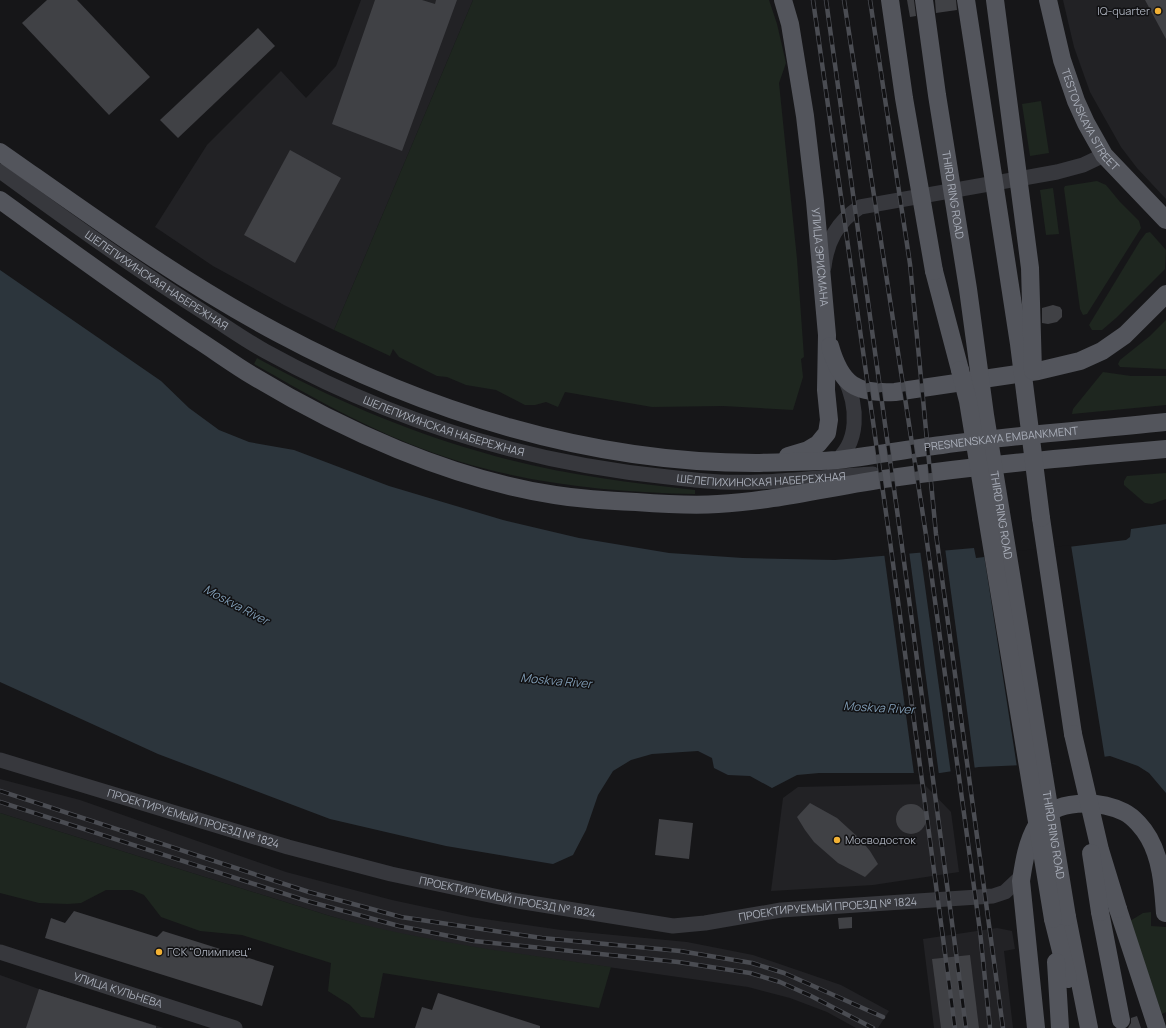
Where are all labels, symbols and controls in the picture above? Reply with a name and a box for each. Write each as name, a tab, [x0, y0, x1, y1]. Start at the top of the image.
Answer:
place label: IQ-quarter	[1097, 3, 1150, 18]
marker: IQ-quarter	[1153, 6, 1163, 16]
street label: TESTOVSKAYA STREET	[1058, 67, 1123, 174]
street label: THIRD RING ROAD	[939, 150, 968, 240]
street label: УЛИЦА ЭРИСМАНА	[809, 207, 832, 307]
street label: ШЕЛЕПИХИНСКАЯ НАБЕРЕЖНАЯ	[82, 227, 231, 333]
street label: ШЕЛЕПИХИНСКАЯ НАБЕРЕЖНАЯ	[361, 392, 526, 459]
street label: PRESNENSKAYA EMBANKMENT	[923, 422, 1079, 454]
street label: ШЕЛЕПИХИНСКАЯ НАБЕРЕЖНАЯ	[676, 468, 846, 489]
street label: THIRD RING ROAD	[987, 470, 1016, 560]
water label: Moskva River	[201, 580, 273, 630]
water label: Moskva River	[520, 669, 594, 692]
water label: Moskva River	[843, 697, 917, 718]
street label: ПРОЕКТИРУЕМЫЙ ПРОЕЗД № 1824	[106, 785, 282, 851]
street label: THIRD RING ROAD	[1039, 790, 1069, 880]
place label: Мосводосток	[845, 832, 916, 847]
marker: Мосводосток	[832, 835, 842, 845]
street label: ПРОЕКТИРУЕМЫЙ ПРОЕЗД № 1824	[418, 872, 597, 920]
street label: ПРОЕКТИРУЕМЫЙ ПРОЕЗД № 1824	[737, 893, 917, 924]
place label: ГСК "Олимпиец"	[167, 944, 252, 959]
marker: ГСК "Олимпиец"	[154, 947, 164, 957]
street label: УЛИЦА КУЛЬНЕВА	[72, 968, 165, 1011]

